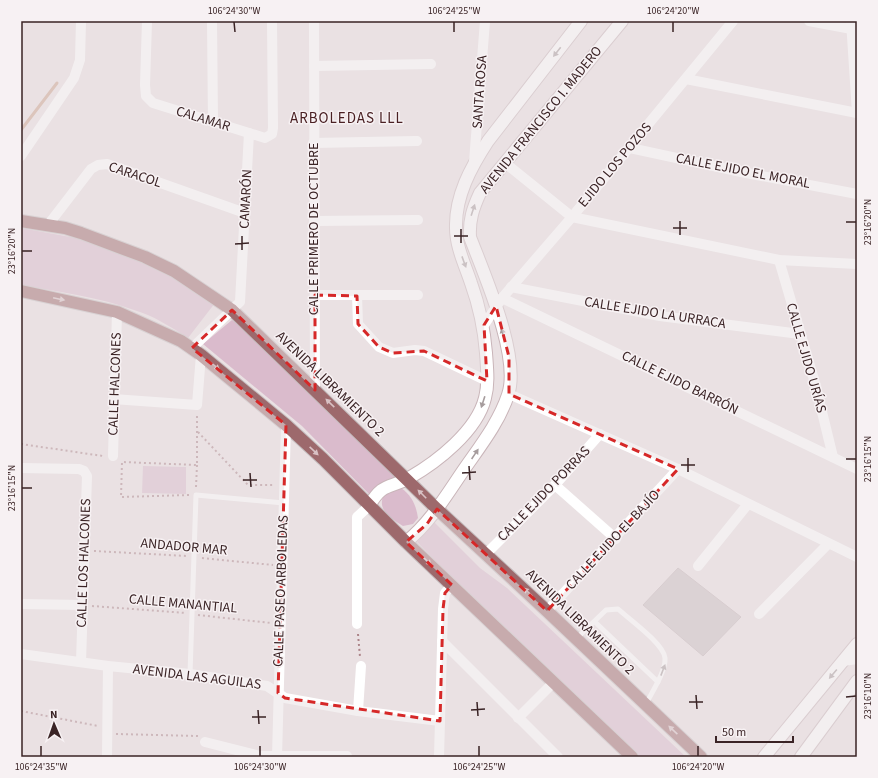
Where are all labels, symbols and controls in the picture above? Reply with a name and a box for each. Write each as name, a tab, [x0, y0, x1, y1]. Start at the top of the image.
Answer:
text: 106°24'30"W	[208, 4, 260, 18]
text: 106°24'25"W	[428, 4, 480, 18]
text: 106°24'20"W	[647, 4, 699, 18]
street label: AVENIDA FRANCISCO I. MADERO	[475, 42, 607, 198]
one-way arrow	[553, 46, 561, 57]
street label: SANTA ROSA	[467, 54, 493, 130]
street label: CALAMAR	[173, 101, 233, 137]
district label: ARBOLEDAS LLL	[290, 108, 404, 129]
street label: EJIDO LOS POZOS	[573, 118, 657, 212]
street label: CALLE PRIMERO DE OCTUBRE	[304, 143, 324, 315]
street label: CALLE EJIDO EL MORAL	[674, 148, 812, 194]
street label: CARACOL	[106, 157, 164, 193]
street label: CAMARÓN	[234, 169, 258, 229]
text: 23°16'20"N	[861, 199, 875, 245]
one-way arrow	[470, 204, 476, 216]
text: 23°16'20"N	[5, 228, 19, 274]
one-way arrow	[461, 256, 467, 268]
street label: CALLE EJIDO LA URRACA	[583, 292, 728, 334]
one-way arrow	[53, 296, 65, 302]
street label: CALLE EJIDO URÍAS	[781, 301, 831, 415]
street label: AVENIDA LIBRAMIENTO 2	[271, 327, 389, 441]
one-way arrow	[500, 328, 506, 340]
street label: CALLE HALCONES	[103, 332, 127, 436]
street label: CALLE EJIDO BARRÓN	[618, 346, 742, 420]
one-way arrow	[210, 362, 220, 371]
one-way arrow	[480, 396, 486, 408]
one-way arrow	[325, 399, 335, 408]
text: 23°16'15"N	[861, 436, 875, 482]
street label: CALLE EJIDO PORRAS	[493, 442, 595, 546]
one-way arrow	[309, 446, 319, 455]
one-way arrow	[471, 449, 479, 459]
text: 23°16'15"N	[5, 465, 19, 511]
street label: CALLE EJIDO EL BAJÍO	[561, 486, 665, 594]
one-way arrow	[417, 489, 427, 499]
street label: CALLE LOS HALCONES	[72, 498, 96, 628]
street label: CALLE PASEO ARBOLEDAS	[268, 515, 294, 667]
street label: ANDADOR MAR	[140, 533, 228, 561]
one-way arrow	[422, 556, 432, 566]
street label: AVENIDA LIBRAMIENTO 2	[521, 565, 639, 679]
one-way arrow	[523, 588, 533, 597]
street label: CALLE MANANTIAL	[128, 589, 238, 619]
street label: AVENIDA LAS AGUILAS	[132, 659, 262, 695]
one-way arrow	[660, 663, 666, 675]
one-way arrow	[828, 669, 837, 679]
text: 23°16'10"N	[861, 673, 875, 719]
north arrow	[34, 704, 74, 744]
text: N	[50, 707, 58, 722]
scale bar	[716, 718, 793, 744]
text: 50 m	[722, 724, 746, 741]
one-way arrow	[668, 725, 678, 735]
text: 106°24'35"W	[15, 760, 67, 774]
text: 106°24'30"W	[234, 760, 286, 774]
text: 106°24'25"W	[453, 760, 505, 774]
text: 106°24'20"W	[672, 760, 724, 774]

